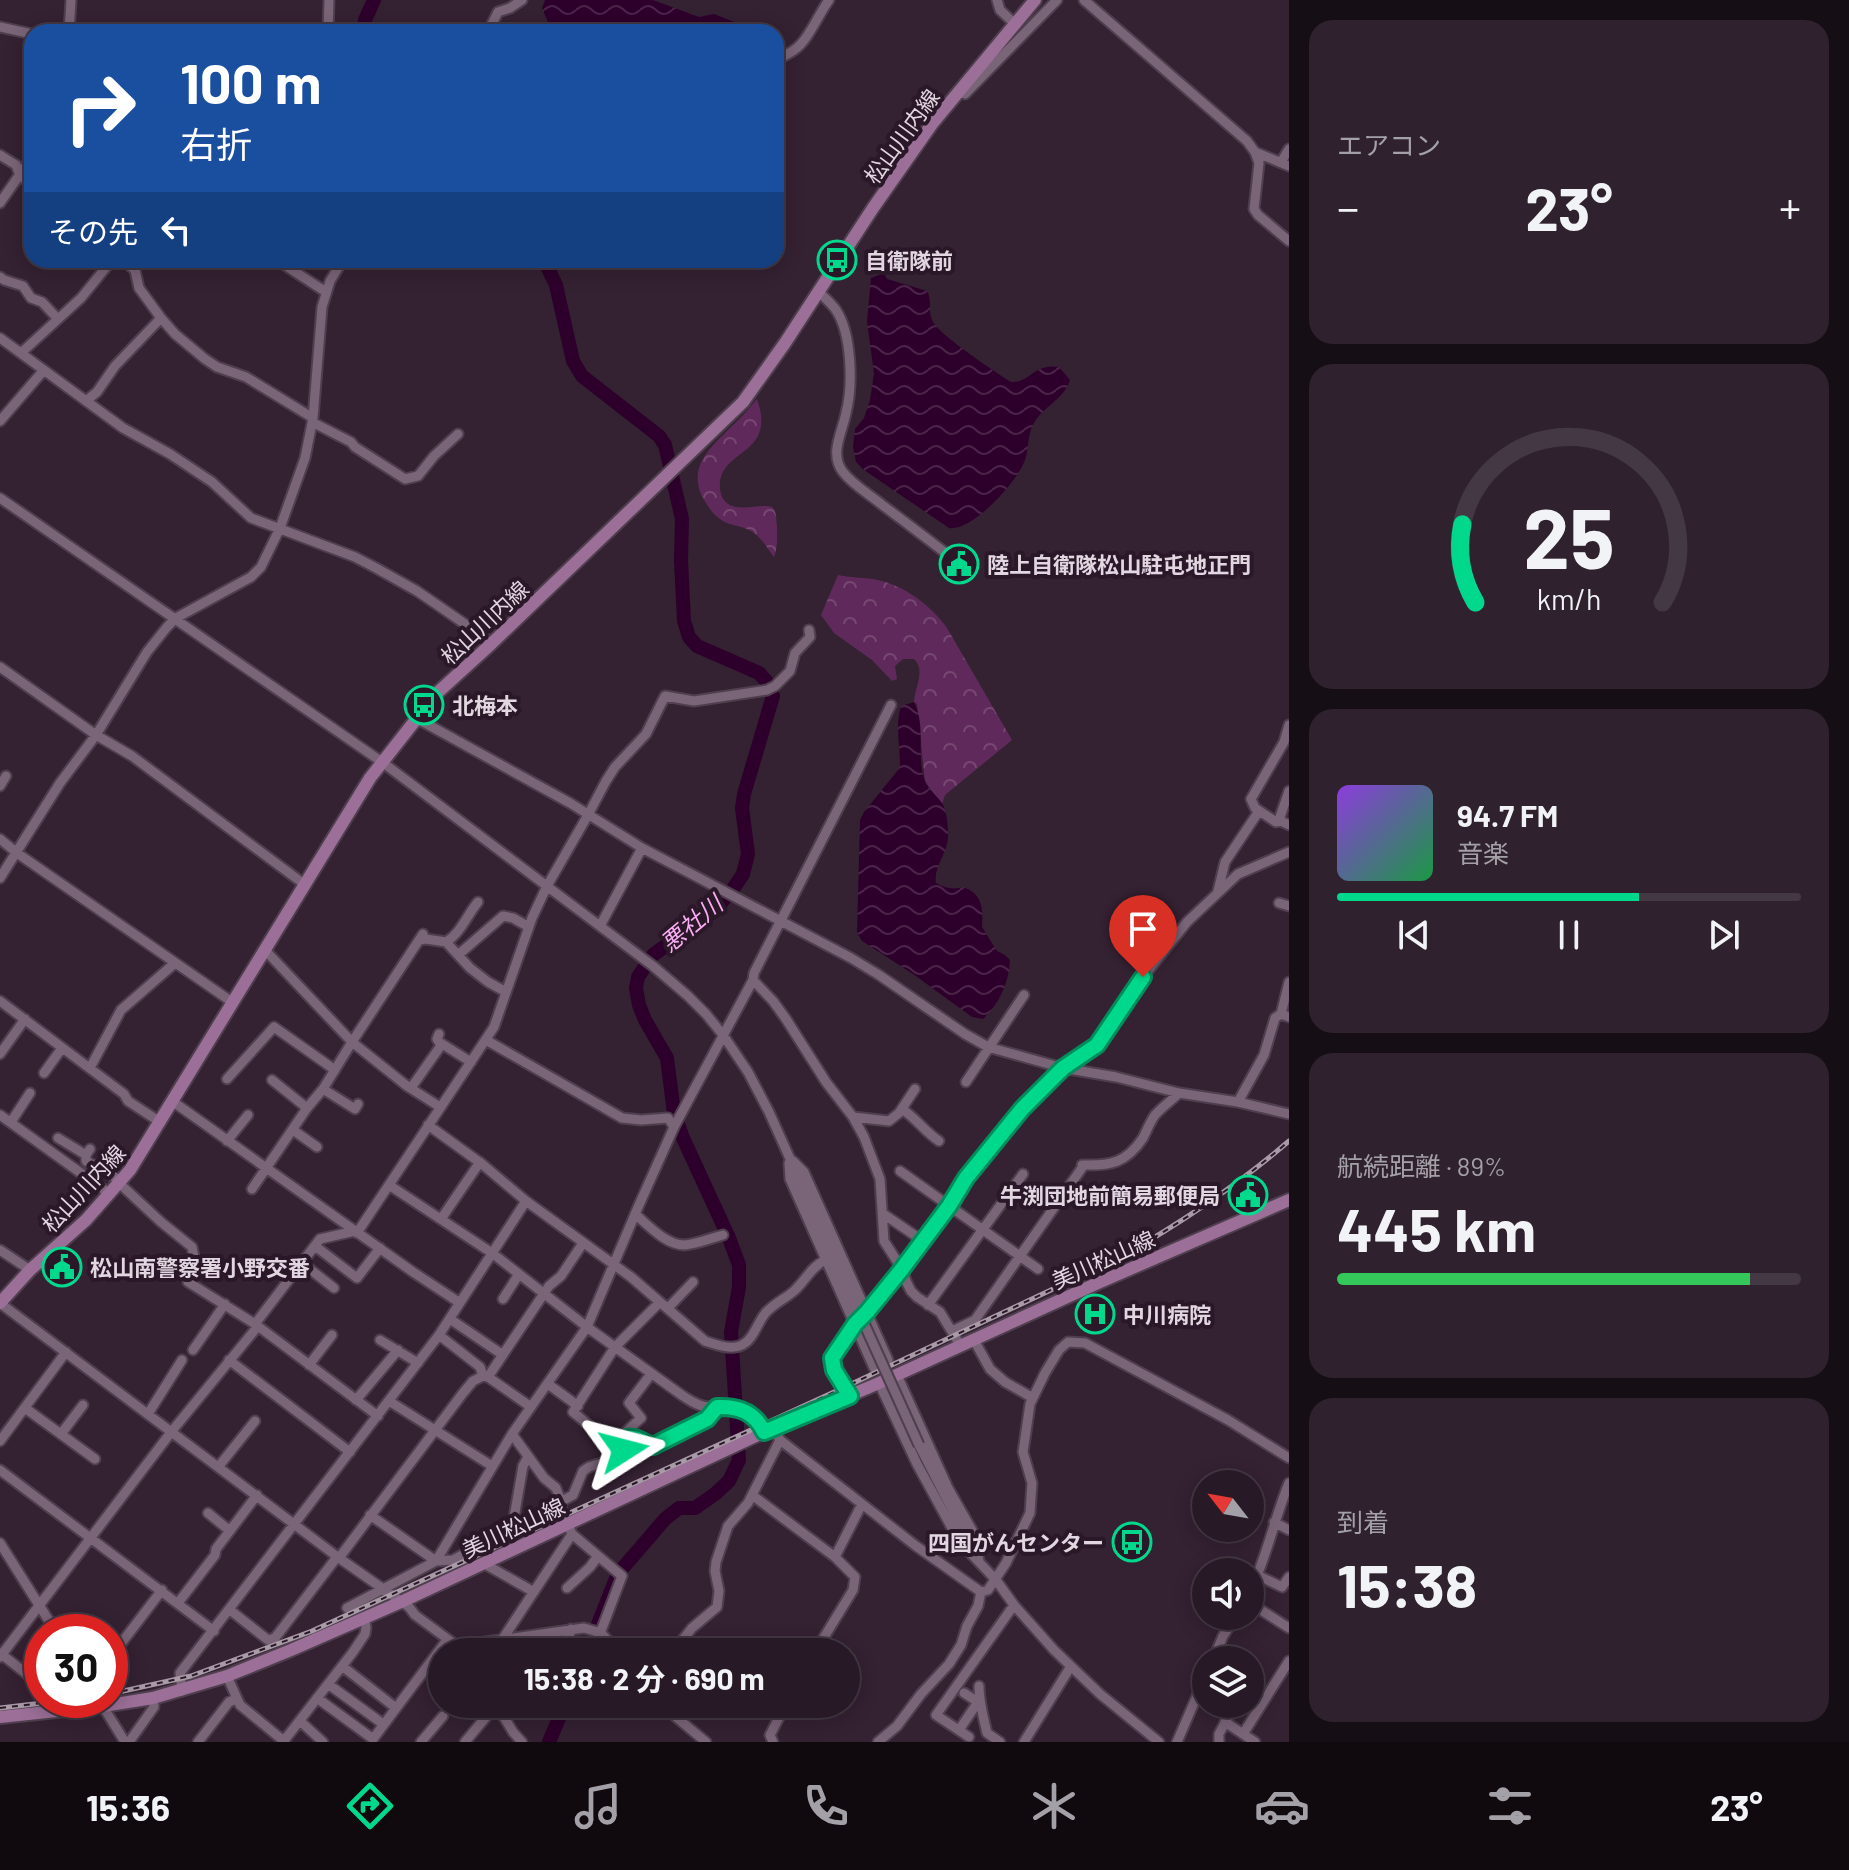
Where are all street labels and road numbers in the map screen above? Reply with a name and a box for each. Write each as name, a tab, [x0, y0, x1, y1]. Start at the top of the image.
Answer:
street label: 松山川内線	[858, 84, 944, 188]
street label: 松山川内線	[435, 575, 533, 669]
street label: 松山川内線	[36, 1139, 130, 1237]
street label: 美川松山線	[1047, 1225, 1159, 1293]
street label: 美川松山線	[458, 1492, 568, 1562]

